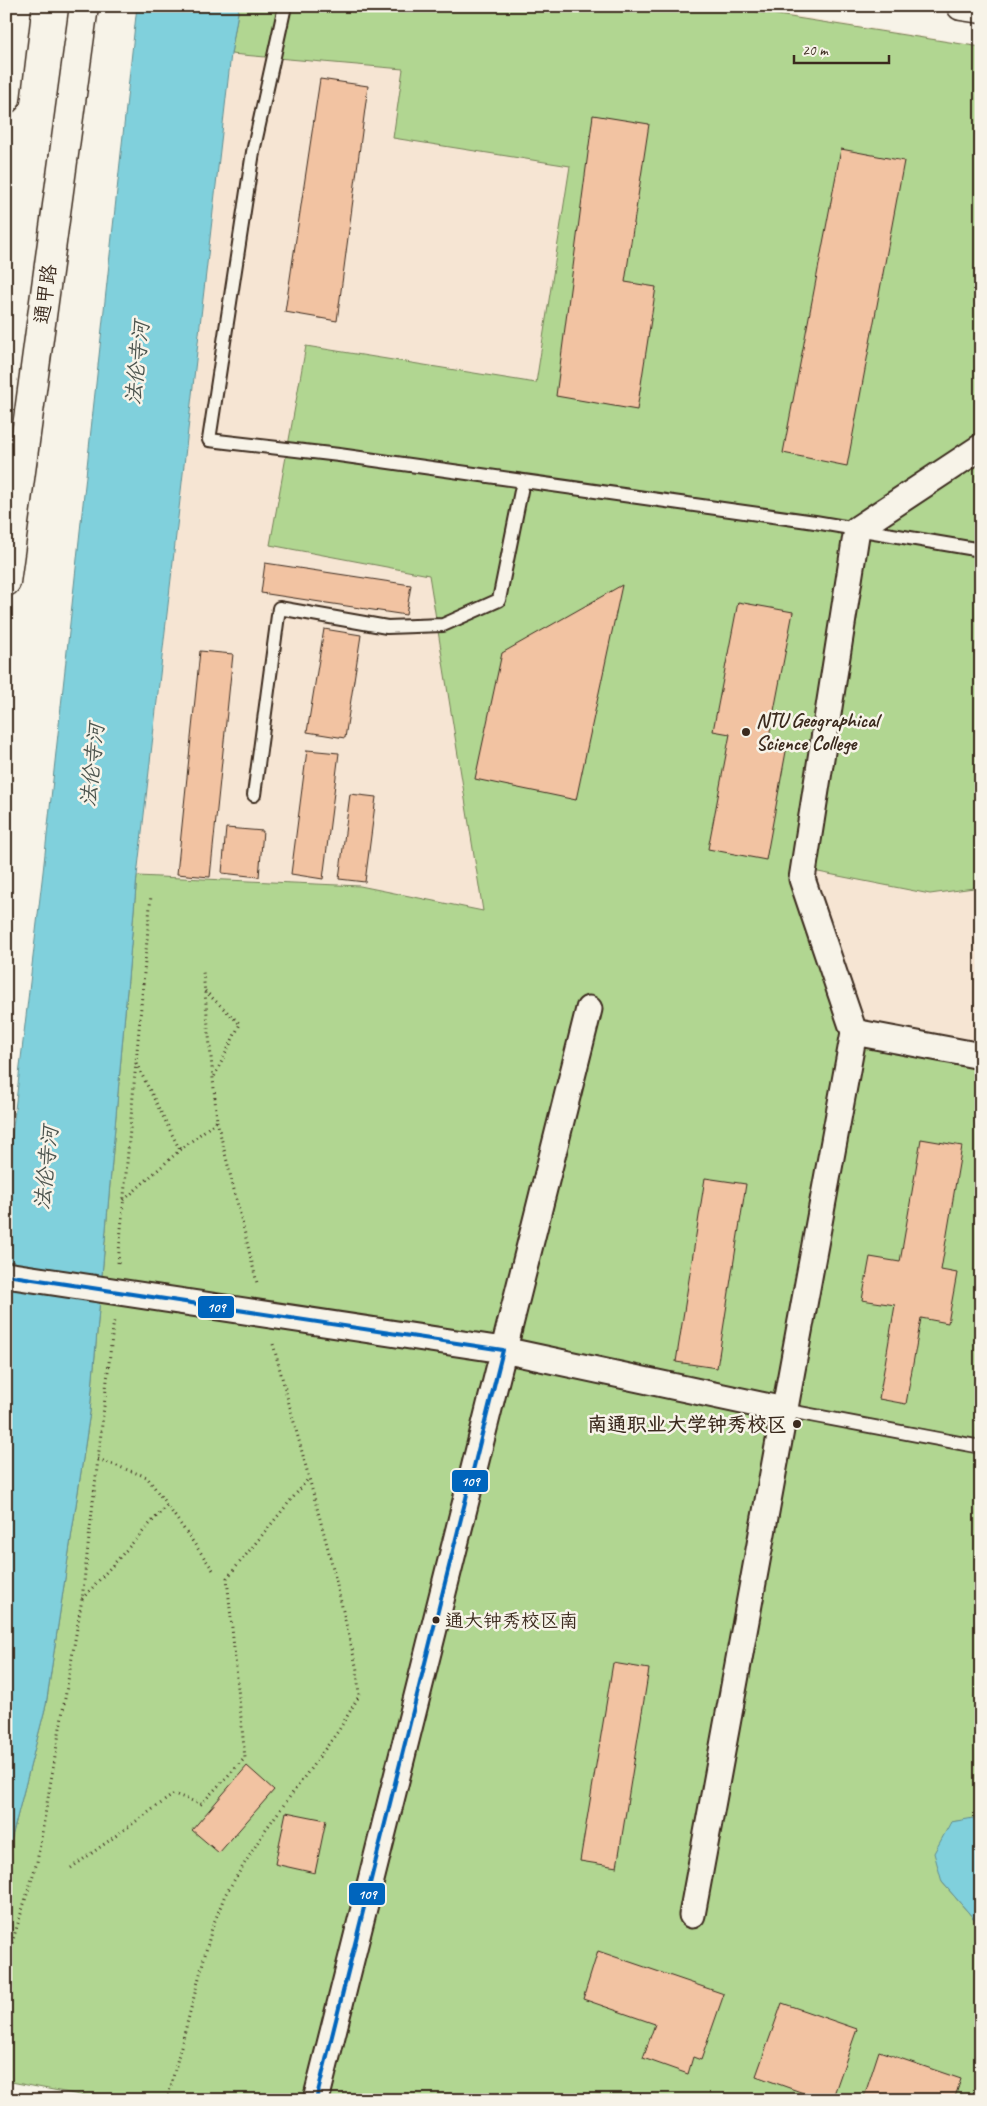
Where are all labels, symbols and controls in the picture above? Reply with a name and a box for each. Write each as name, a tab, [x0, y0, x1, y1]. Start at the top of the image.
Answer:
scale bar	[794, 32, 890, 64]
text: 20 m	[802, 41, 829, 60]
street label: 通甲路	[29, 262, 62, 326]
water label: 法伦寺河	[120, 317, 155, 406]
place label: NTU Geographical Science College	[756, 708, 882, 756]
water label: 法伦寺河	[75, 719, 110, 808]
marker: NTU Geographical Science College	[740, 726, 752, 738]
water label: 法伦寺河	[29, 1122, 64, 1211]
line badge: 109	[197, 1295, 235, 1319]
text: 109	[207, 1299, 227, 1316]
place label: 南通职业大学钟秀校区	[587, 1412, 787, 1437]
marker: 南通职业大学钟秀校区	[791, 1418, 803, 1430]
line badge: 109	[451, 1469, 489, 1493]
text: 109	[461, 1473, 481, 1490]
place label: 通大钟秀校区南	[445, 1609, 578, 1633]
marker: 通大钟秀校区南	[431, 1615, 441, 1625]
line badge: 109	[348, 1882, 386, 1906]
text: 109	[358, 1886, 378, 1903]

